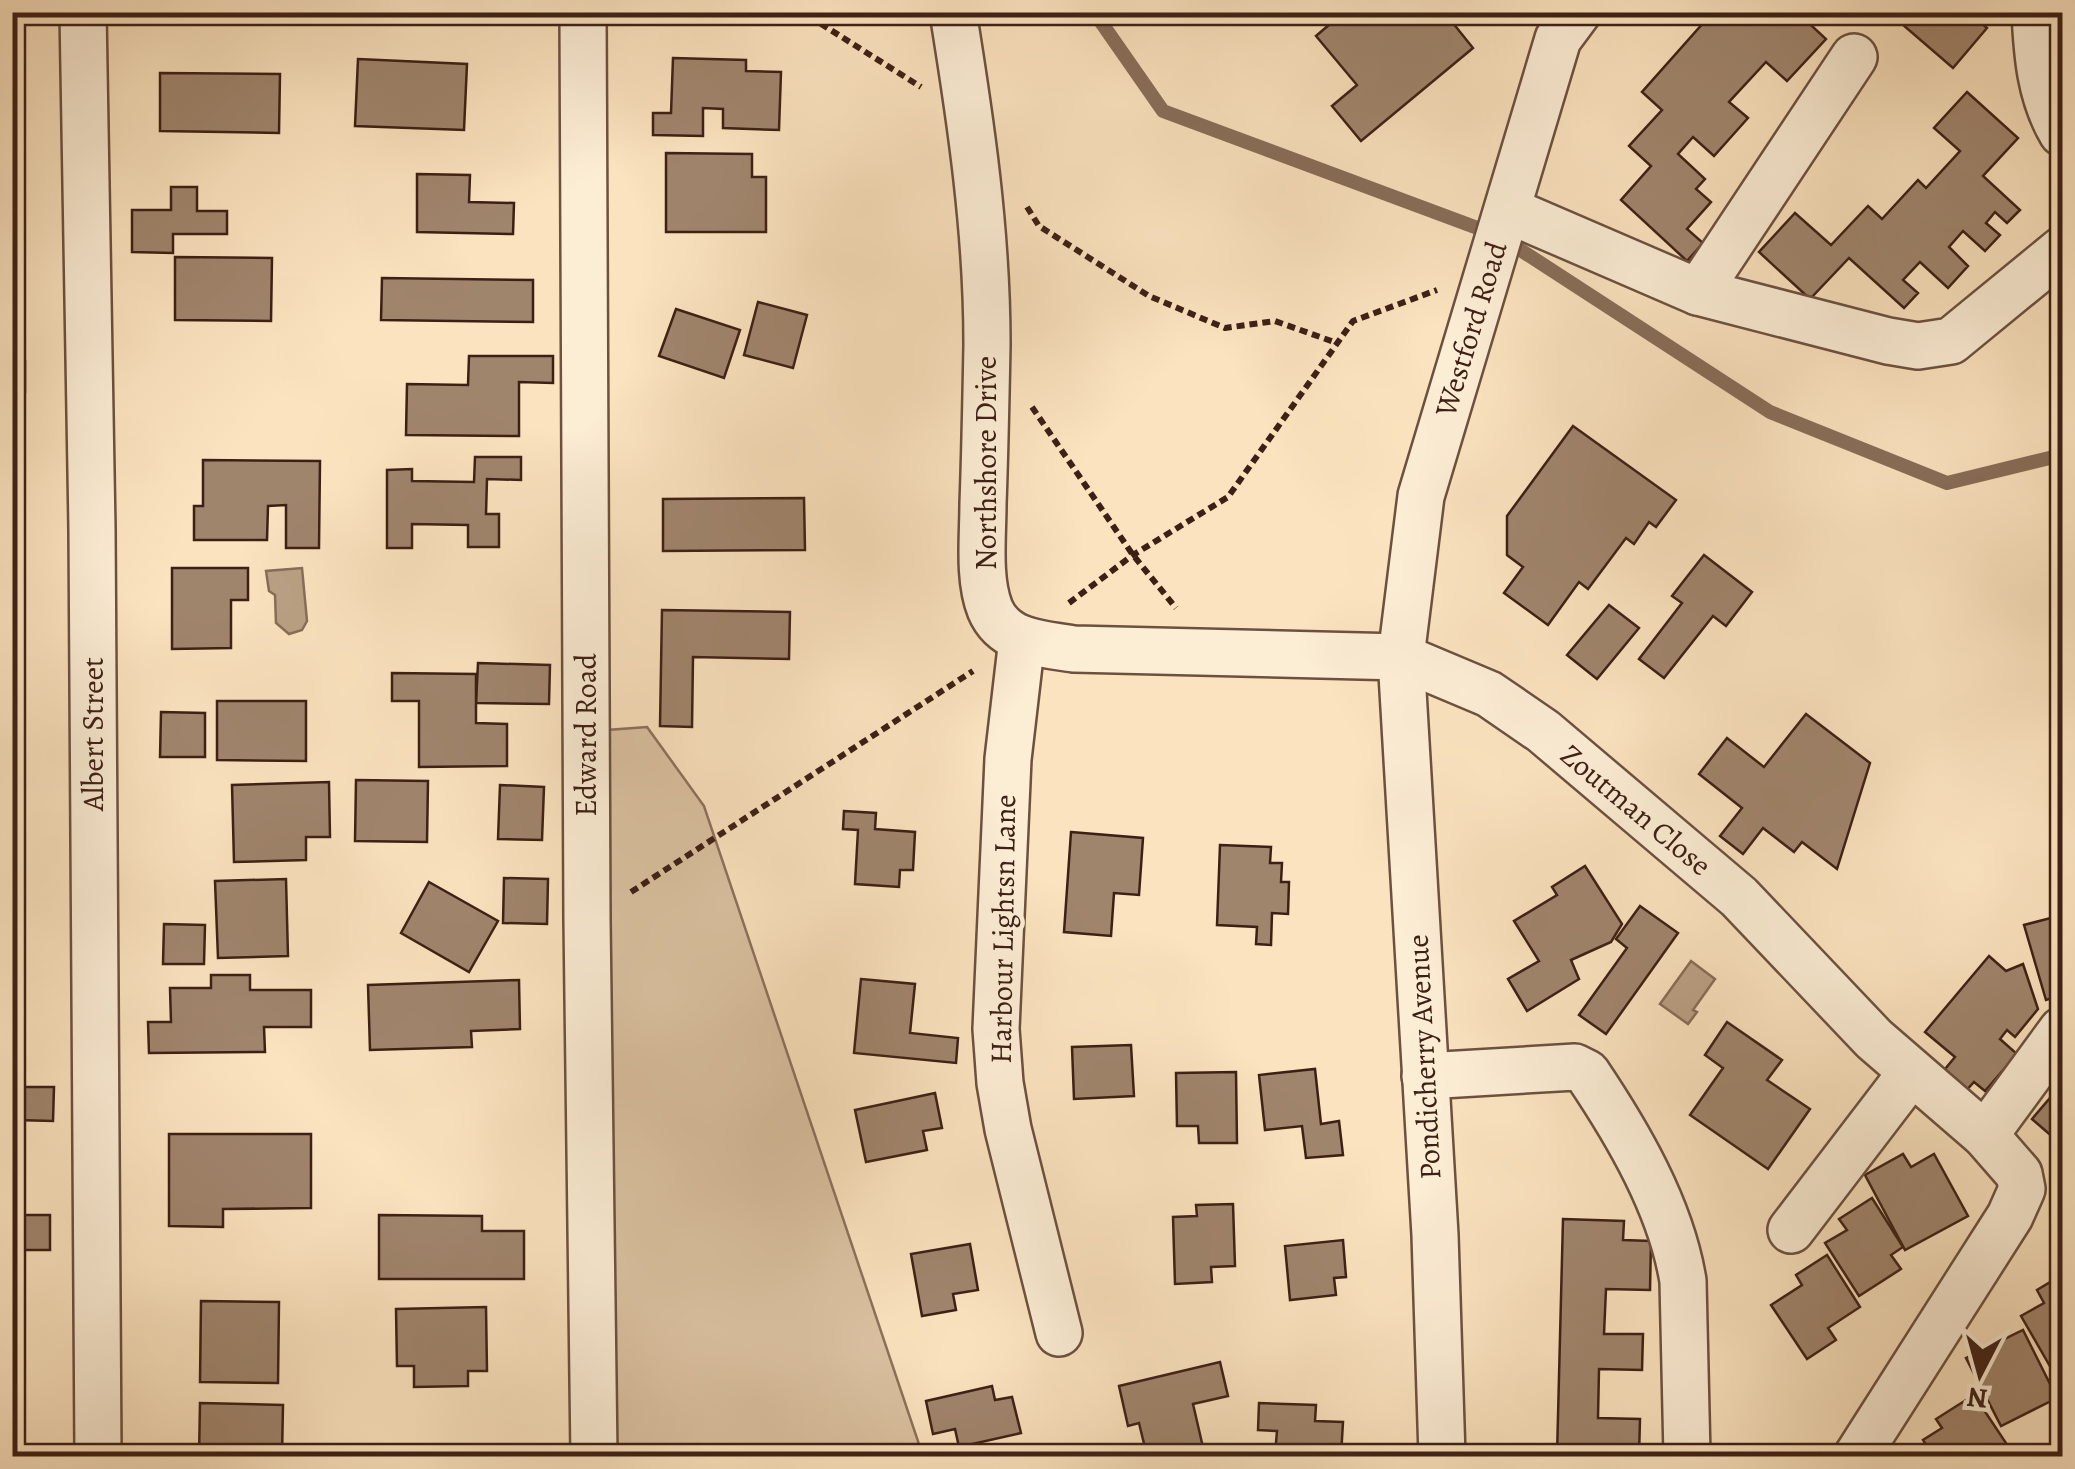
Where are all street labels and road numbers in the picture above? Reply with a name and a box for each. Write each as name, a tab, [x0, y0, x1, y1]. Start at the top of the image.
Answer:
street label: Westford Road	[1425, 236, 1517, 422]
street label: Northshore Drive	[966, 356, 1006, 570]
street label: Edward Road	[566, 652, 606, 817]
street label: Albert Street	[73, 657, 113, 812]
street label: Zoutman Close	[1552, 735, 1720, 885]
street label: Harbour Lightsn Lane	[981, 794, 1025, 1064]
street label: Pondicherry Avenue	[1398, 933, 1450, 1181]

